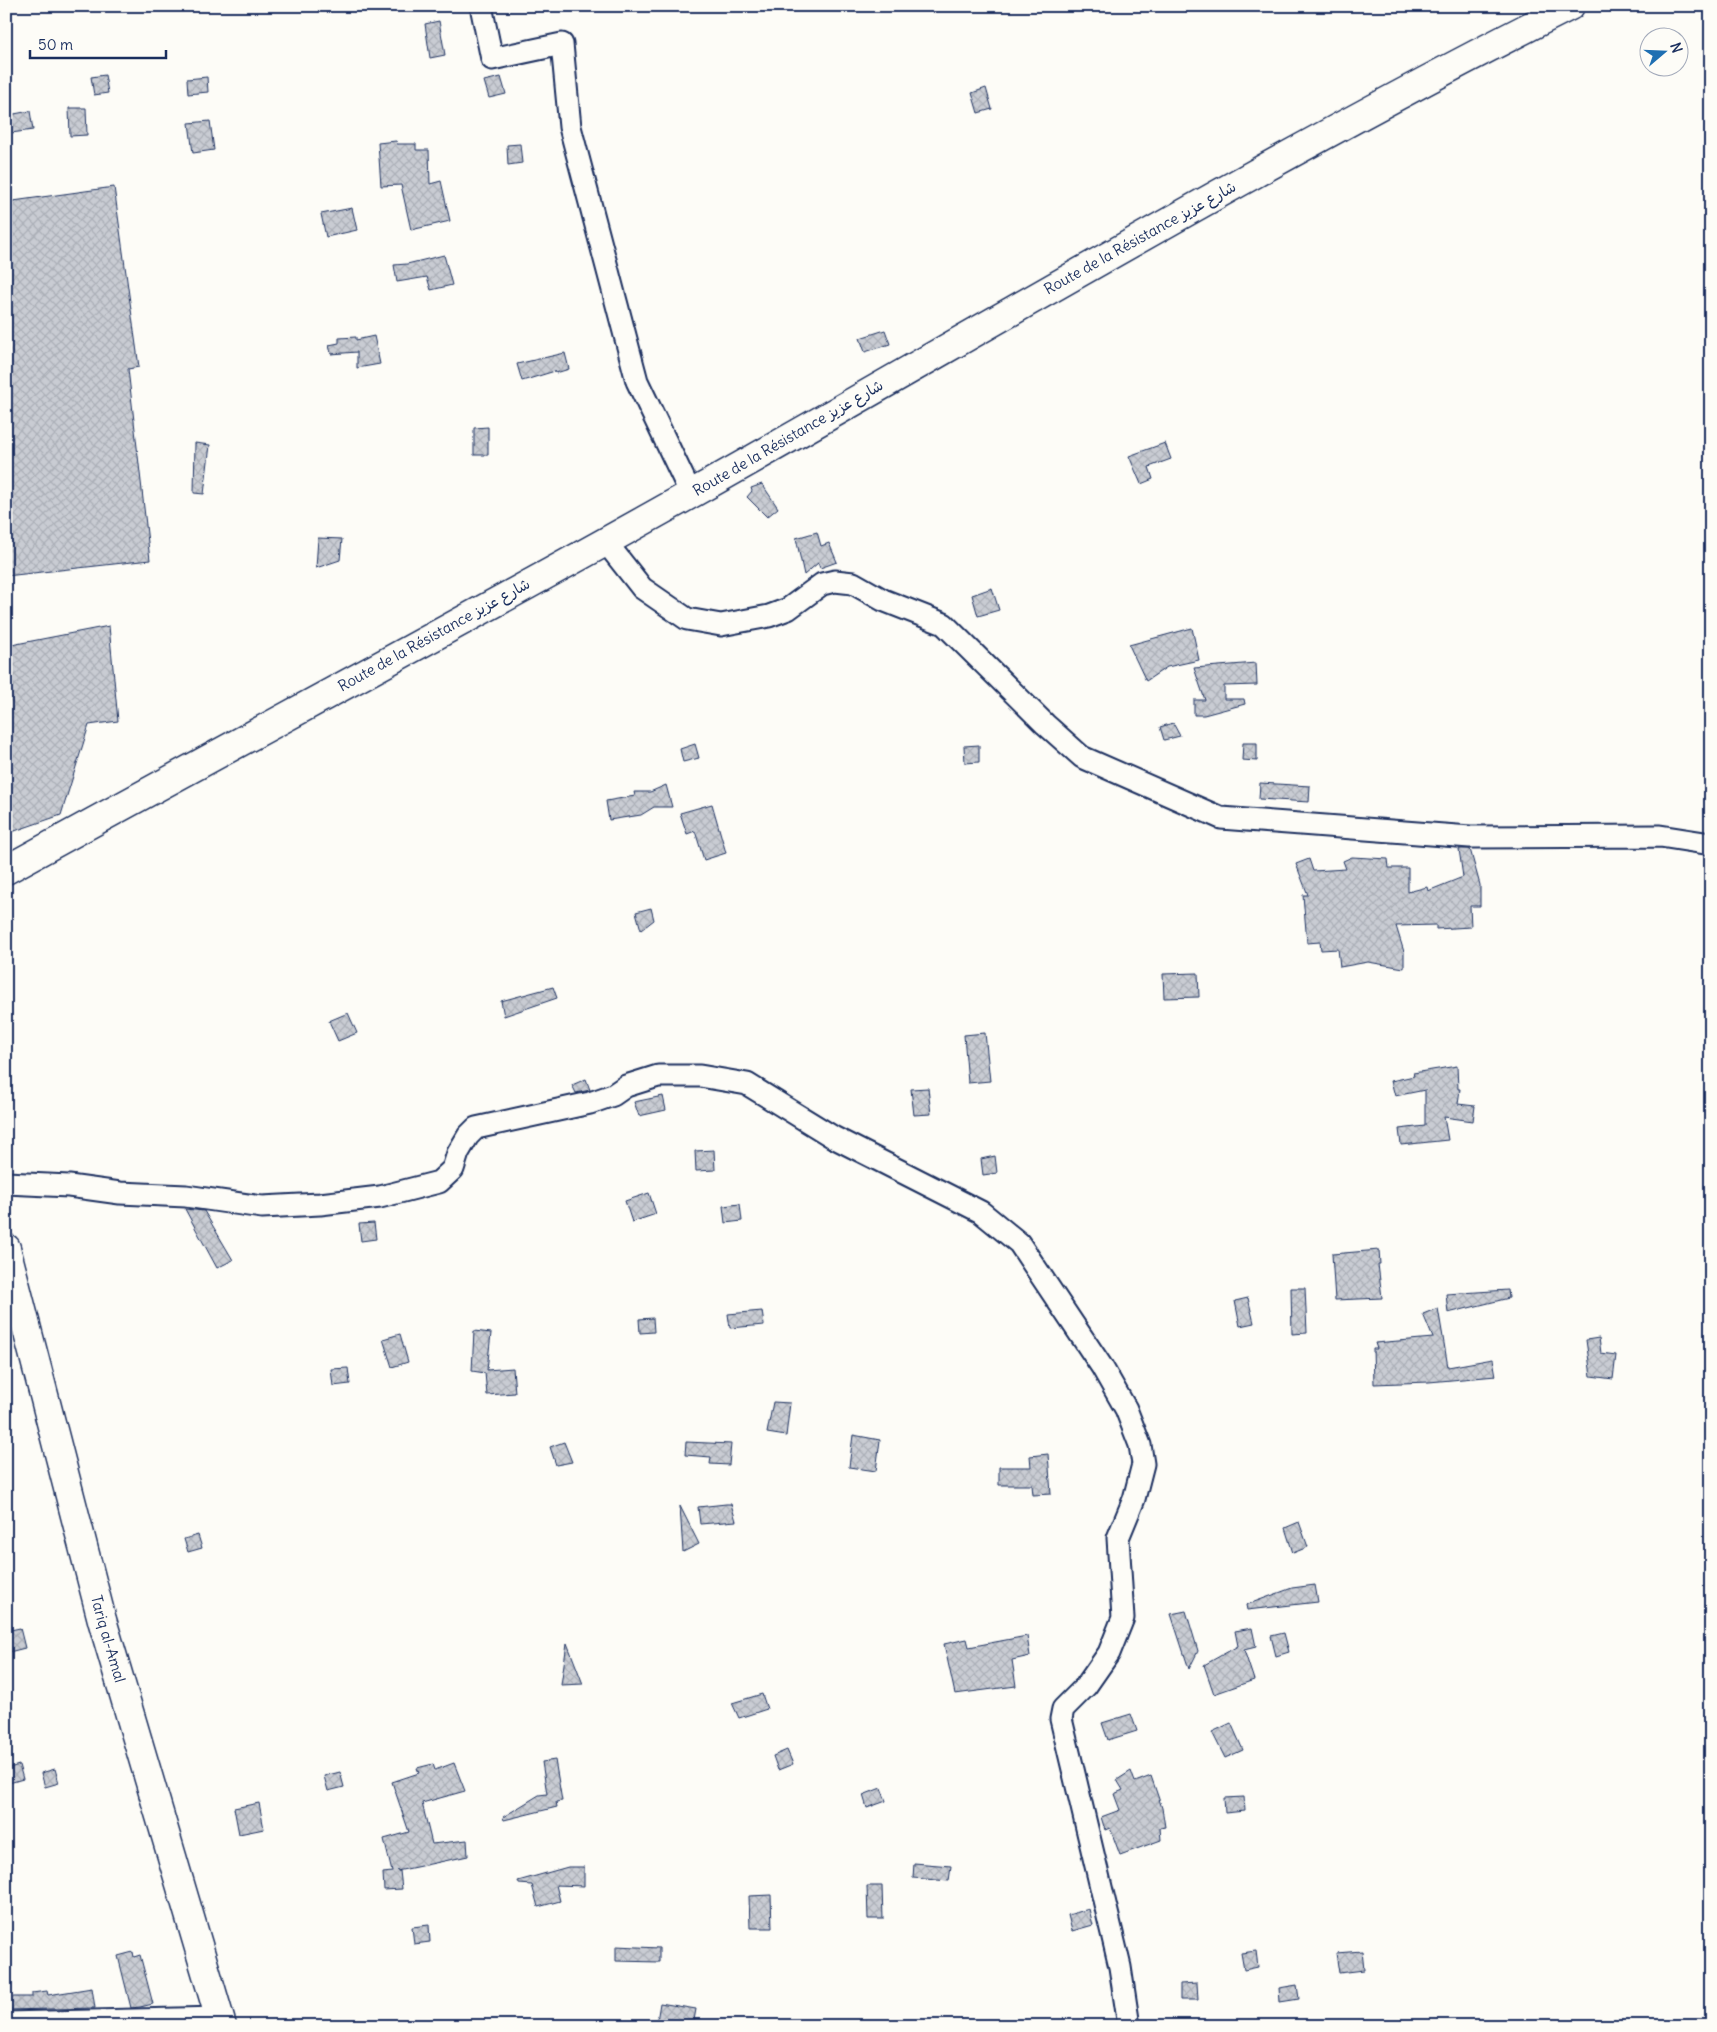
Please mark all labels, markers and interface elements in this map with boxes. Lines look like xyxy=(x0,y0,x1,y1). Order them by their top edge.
scale bar xyxy=(30,28,166,60)
north arrow xyxy=(1640,28,1690,78)
text: 50 m xyxy=(38,35,73,54)
text: N xyxy=(1666,40,1686,55)
street label: Route de la Résistance شارع عزيز xyxy=(1040,177,1240,299)
street label: Route de la Résistance شارع عزيز xyxy=(689,375,887,501)
street label: Route de la Résistance شارع عزيز xyxy=(334,574,534,696)
street label: Tariq al-Amal xyxy=(87,1593,130,1685)

